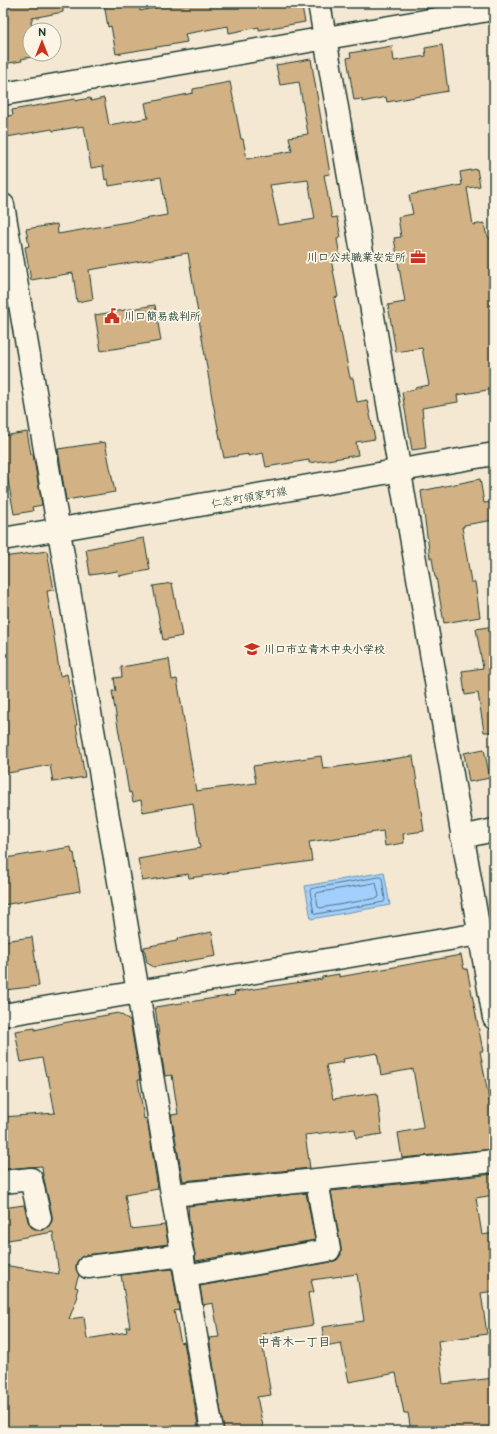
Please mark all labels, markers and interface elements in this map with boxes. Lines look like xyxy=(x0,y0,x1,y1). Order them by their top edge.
north arrow xyxy=(22,22,62,62)
text: N xyxy=(38,26,46,39)
office icon: 川口公共職業安定所 xyxy=(409,248,427,266)
place label: 川口公共職業安定所 xyxy=(307,251,406,264)
public building icon: 川口簡易裁判所 xyxy=(103,307,121,325)
place label: 川口簡易裁判所 xyxy=(124,310,201,323)
street label: 仁志町領家町線 xyxy=(210,484,288,511)
school or university icon: 川口市立青木中央小学校 xyxy=(243,640,261,658)
place label: 川口市立青木中央小学校 xyxy=(264,643,385,656)
district label: 中青木一丁目 xyxy=(258,1335,330,1350)

